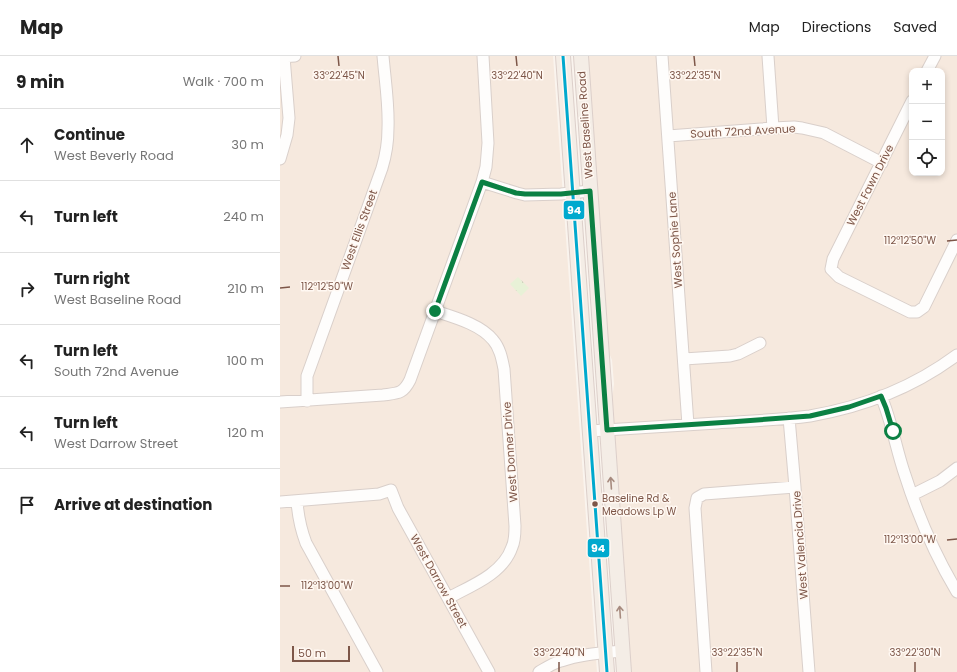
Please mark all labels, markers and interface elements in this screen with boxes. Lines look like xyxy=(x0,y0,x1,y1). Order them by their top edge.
text: Map xyxy=(20,14,63,41)
text: Map xyxy=(749,17,780,37)
text: Directions xyxy=(802,17,871,37)
text: Saved xyxy=(893,17,937,37)
text: 33°22'45"N xyxy=(313,68,365,83)
text: 33°22'40"N xyxy=(491,68,543,83)
text: 33°22'35"N xyxy=(669,68,721,83)
map controls xyxy=(909,68,945,176)
button: + xyxy=(909,68,945,104)
text: 9 min xyxy=(16,70,65,94)
street label: West Baseline Road xyxy=(573,71,597,179)
text: Walk · 700 m xyxy=(183,72,264,91)
button: − xyxy=(909,104,945,140)
street label: South 72nd Avenue xyxy=(690,120,796,142)
text: Continue xyxy=(54,124,125,145)
icon: ahead xyxy=(16,134,38,156)
text: 30 m xyxy=(231,135,264,154)
button: locate xyxy=(909,140,945,176)
street label: West Fawn Drive xyxy=(842,141,898,229)
text: West Beverly Road xyxy=(54,146,174,165)
street label: West Ellis Street xyxy=(337,187,381,273)
street label: West Sophie Lane xyxy=(664,191,686,289)
line badge: 94 xyxy=(563,200,585,220)
text: 94 xyxy=(567,202,582,218)
icon: left xyxy=(16,206,38,228)
text: Turn left xyxy=(54,206,118,227)
text: 240 m xyxy=(223,207,264,226)
text: 112°12'50"W xyxy=(884,233,936,248)
text: Turn right xyxy=(54,268,130,289)
icon: right xyxy=(16,278,38,300)
text: 210 m xyxy=(227,279,264,298)
text: 112°12'50"W xyxy=(301,279,353,294)
text: West Baseline Road xyxy=(54,290,181,309)
route end xyxy=(426,302,444,320)
text: Turn left xyxy=(54,340,118,361)
icon: left xyxy=(16,350,38,372)
text: 100 m xyxy=(227,351,264,370)
text: South 72nd Avenue xyxy=(54,362,179,381)
street label: West Donner Drive xyxy=(498,401,521,503)
text: Turn left xyxy=(54,412,118,433)
icon: left xyxy=(16,422,38,444)
route start xyxy=(884,422,902,440)
text: 120 m xyxy=(227,423,264,442)
text: West Darrow Street xyxy=(54,434,178,453)
one-way arrow xyxy=(607,477,614,490)
street label: West Valencia Drive xyxy=(788,490,812,600)
place label: Baseline Rd & Meadows Lp W xyxy=(602,491,677,519)
icon: arrive xyxy=(16,494,38,516)
text: Arrive at destination xyxy=(54,494,212,515)
marker: Baseline Rd & Meadows Lp W xyxy=(590,499,600,509)
street label: West Darrow Street xyxy=(407,531,471,631)
text: 112°13'00"W xyxy=(884,532,936,547)
line badge: 94 xyxy=(587,538,610,558)
text: 94 xyxy=(591,540,606,556)
text: 112°13'00"W xyxy=(301,578,353,593)
one-way arrow xyxy=(617,606,624,619)
scale bar xyxy=(292,644,350,663)
text: 50 m xyxy=(298,645,326,661)
text: 33°22'40"N xyxy=(533,645,585,660)
text: 33°22'35"N xyxy=(711,645,763,660)
text: 33°22'30"N xyxy=(889,645,941,660)

